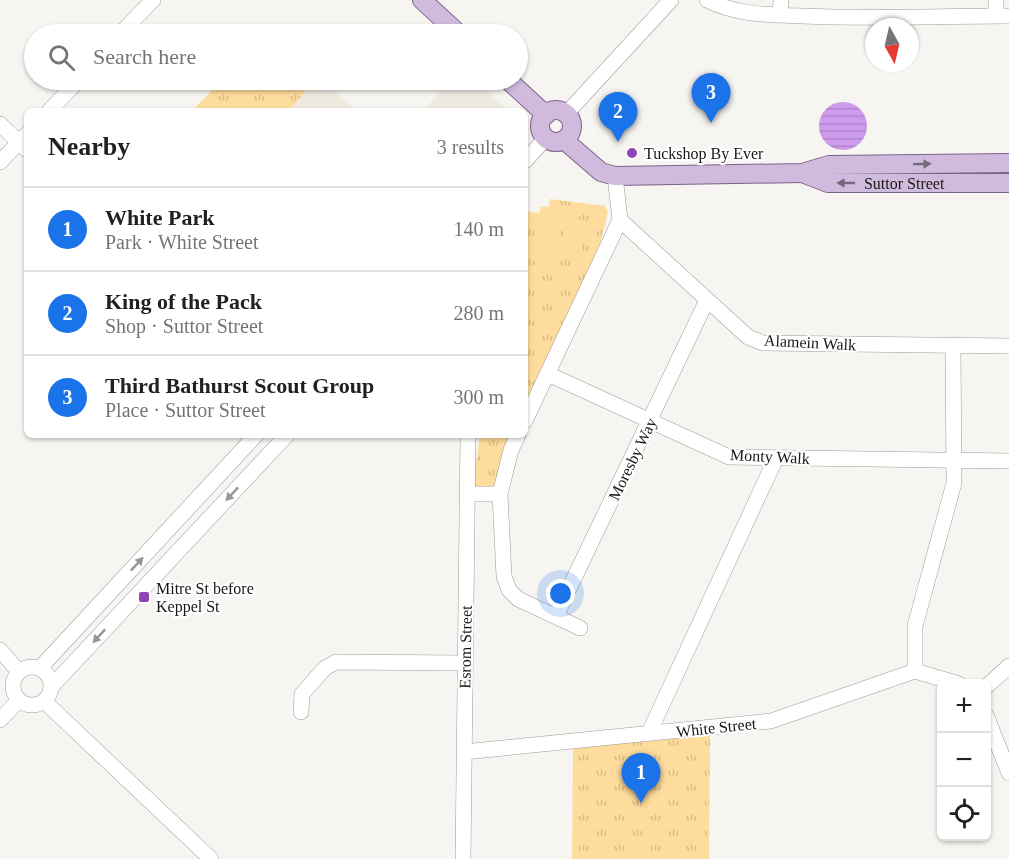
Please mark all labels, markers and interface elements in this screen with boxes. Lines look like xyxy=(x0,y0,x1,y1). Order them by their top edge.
north arrow xyxy=(865,18,919,72)
search box xyxy=(24,24,528,90)
icon: search xyxy=(45,41,78,74)
text: Search here xyxy=(93,44,196,69)
pin: 3 xyxy=(692,74,730,123)
pin: 2 xyxy=(598,92,638,142)
text: Nearby xyxy=(48,132,130,161)
text: 3 results xyxy=(437,136,504,158)
place label: Tuckshop By Ever xyxy=(644,145,764,163)
marker: Tuckshop By Ever xyxy=(625,146,639,160)
one-way arrow xyxy=(913,160,932,169)
street label: Suttor Street xyxy=(864,175,945,192)
one-way arrow xyxy=(836,178,855,188)
text: White Park xyxy=(105,205,214,230)
text: 1 xyxy=(63,218,73,240)
text: 140 m xyxy=(453,218,504,240)
text: Park · White Street xyxy=(105,231,258,253)
text: King of the Pack xyxy=(105,289,262,314)
text: 2 xyxy=(63,302,73,324)
text: 280 m xyxy=(453,302,504,324)
text: Shop · Suttor Street xyxy=(105,315,263,337)
street label: Alamein Walk xyxy=(764,332,856,353)
text: Third Bathurst Scout Group xyxy=(105,373,374,398)
text: 3 xyxy=(63,386,73,408)
text: 300 m xyxy=(453,386,504,408)
text: Place · Suttor Street xyxy=(105,399,266,421)
street label: Moresby Way xyxy=(605,415,661,504)
street label: Monty Walk xyxy=(730,446,810,468)
one-way arrow xyxy=(225,486,239,501)
one-way arrow xyxy=(130,556,144,571)
your location xyxy=(546,579,575,608)
place label: Mitre St before Keppel St xyxy=(156,580,254,616)
marker: Mitre St before Keppel St xyxy=(137,590,151,604)
street label: Esrom Street xyxy=(456,605,475,689)
one-way arrow xyxy=(93,628,106,643)
map controls xyxy=(937,679,991,841)
button: + xyxy=(937,679,991,733)
street label: White Street xyxy=(675,715,757,740)
button: − xyxy=(937,733,991,787)
pin: 1 xyxy=(622,754,660,803)
button: locate xyxy=(937,787,991,841)

